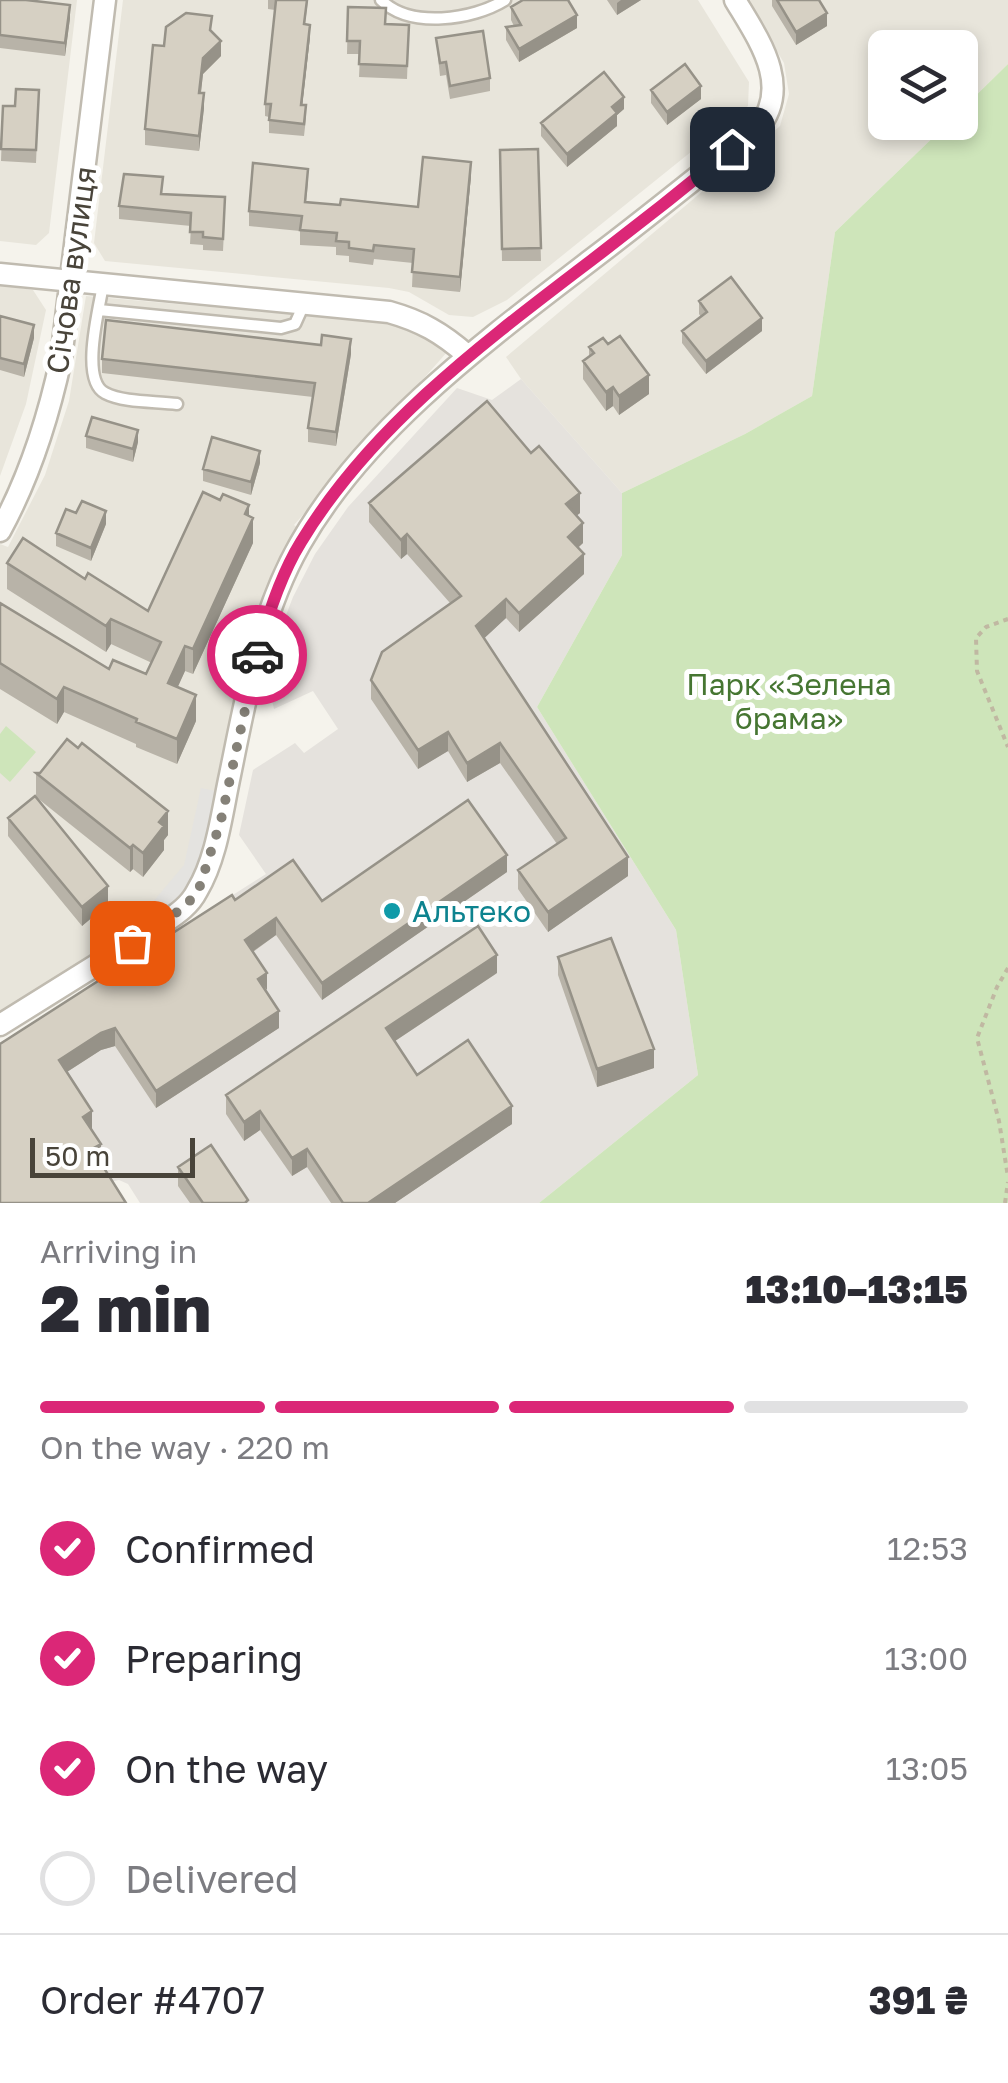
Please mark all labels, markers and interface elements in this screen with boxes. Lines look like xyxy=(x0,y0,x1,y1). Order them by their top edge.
map controls xyxy=(868,30,978,140)
button: layers xyxy=(868,30,978,140)
pin xyxy=(690,107,775,192)
icon: home xyxy=(705,122,760,177)
street label: Січова вулиця xyxy=(39,164,103,376)
courier xyxy=(207,605,307,705)
icon: car xyxy=(230,628,285,683)
park label: Парк «Зелена брама» xyxy=(686,666,892,736)
place label: Альтеко xyxy=(412,893,531,929)
marker: Альтеко xyxy=(381,900,403,922)
pin xyxy=(90,901,175,986)
icon: bag xyxy=(105,916,160,971)
scale bar xyxy=(30,1133,195,1178)
text: 50 m xyxy=(45,1139,110,1172)
text: Arriving in xyxy=(40,1232,197,1270)
text: 13:10–13:15 xyxy=(745,1266,968,1311)
text: 2 min xyxy=(40,1268,211,1346)
text: On the way · 220 m xyxy=(40,1428,330,1466)
icon: check xyxy=(40,1521,95,1576)
text: Confirmed xyxy=(125,1526,315,1571)
text: 12:53 xyxy=(887,1529,968,1567)
icon: check xyxy=(40,1631,95,1686)
text: Preparing xyxy=(125,1636,303,1681)
text: 13:00 xyxy=(884,1639,968,1677)
icon: check xyxy=(40,1741,95,1796)
text: On the way xyxy=(125,1746,328,1791)
text: 13:05 xyxy=(886,1749,968,1787)
text: Delivered xyxy=(125,1856,298,1901)
text: Order #4707 xyxy=(40,1977,265,2022)
text: 391 ₴ xyxy=(868,1977,968,2022)

